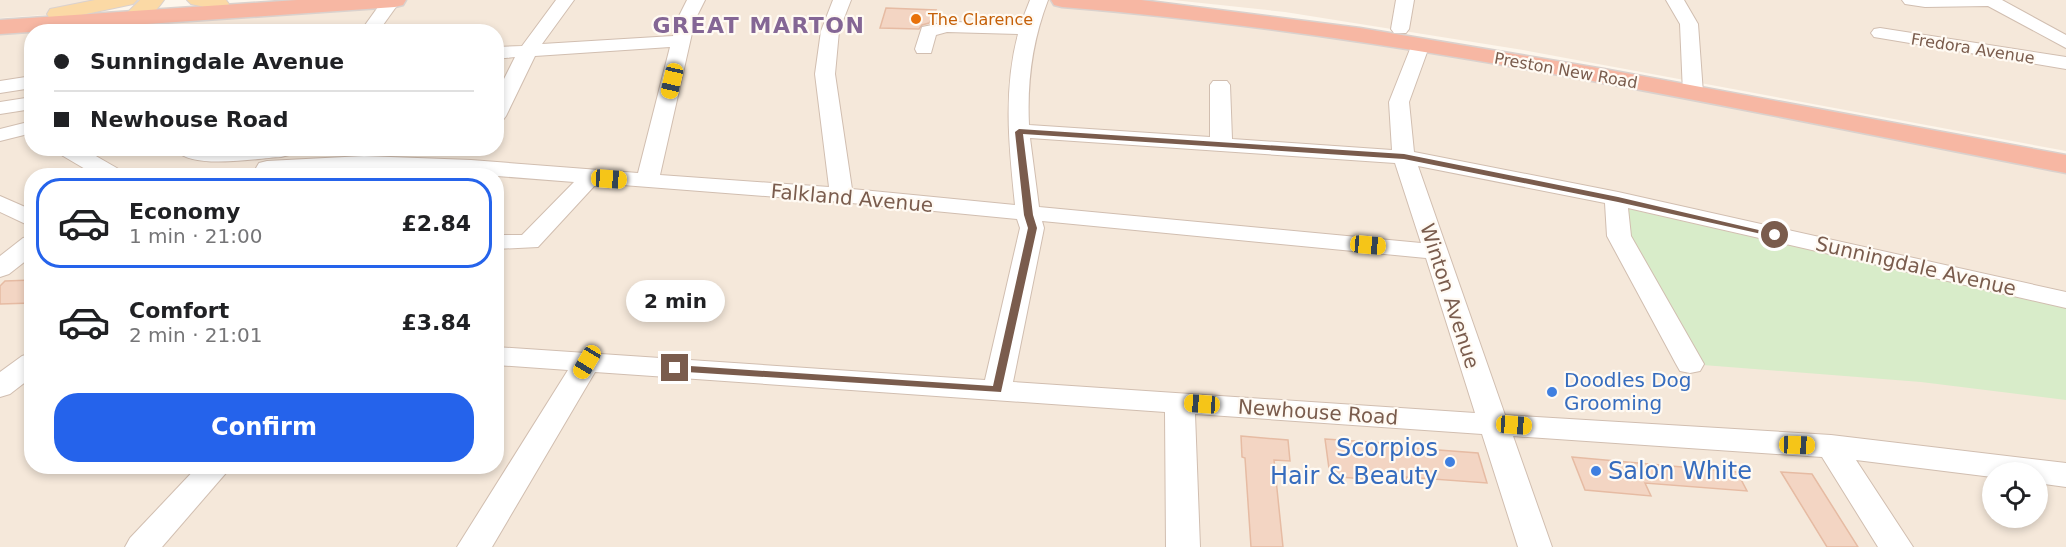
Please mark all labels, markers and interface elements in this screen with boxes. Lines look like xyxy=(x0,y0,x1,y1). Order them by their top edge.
place label: The Clarence xyxy=(927,10,1033,29)
marker: The Clarence xyxy=(909,12,923,26)
district label: GREAT MARTON xyxy=(652,13,866,38)
street label: Fredora Avenue xyxy=(1910,29,2036,68)
text: Sunningdale Avenue xyxy=(90,49,344,74)
street label: Preston New Road xyxy=(1493,49,1639,92)
car xyxy=(659,61,685,101)
text: Newhouse Road xyxy=(90,107,288,132)
car xyxy=(590,169,628,189)
street label: Falkland Avenue xyxy=(770,179,934,217)
icon: car xyxy=(57,196,111,250)
text: Economy xyxy=(129,199,240,224)
text: £2.84 xyxy=(401,211,471,236)
street label: Winton Avenue xyxy=(1415,220,1485,372)
route start xyxy=(1761,221,1788,248)
text: 1 min · 21:00 xyxy=(129,224,263,248)
street label: Sunningdale Avenue xyxy=(1813,231,2019,301)
car xyxy=(1349,234,1387,256)
callout: 2 min xyxy=(626,281,724,323)
text: 2 min xyxy=(644,289,707,313)
icon: car xyxy=(57,295,111,349)
text: Comfort xyxy=(129,298,229,323)
text: £3.84 xyxy=(401,310,471,335)
text: 2 min · 21:01 xyxy=(129,323,263,347)
car xyxy=(570,342,604,382)
route end xyxy=(661,354,688,381)
place label: Doodles Dog Grooming xyxy=(1564,368,1692,415)
marker: Doodles Dog Grooming xyxy=(1545,385,1559,399)
button: Confirm xyxy=(54,393,474,462)
car xyxy=(1183,394,1221,414)
street label: Newhouse Road xyxy=(1237,394,1399,430)
car xyxy=(1495,415,1533,435)
place label: Scorpios Hair & Beauty xyxy=(1270,434,1438,490)
car xyxy=(1779,435,1815,455)
marker: Scorpios Hair & Beauty xyxy=(1443,455,1457,469)
place label: Salon White xyxy=(1608,457,1752,485)
map controls xyxy=(1982,462,2048,528)
button: locate xyxy=(1982,462,2048,528)
marker: Salon White xyxy=(1589,464,1603,478)

